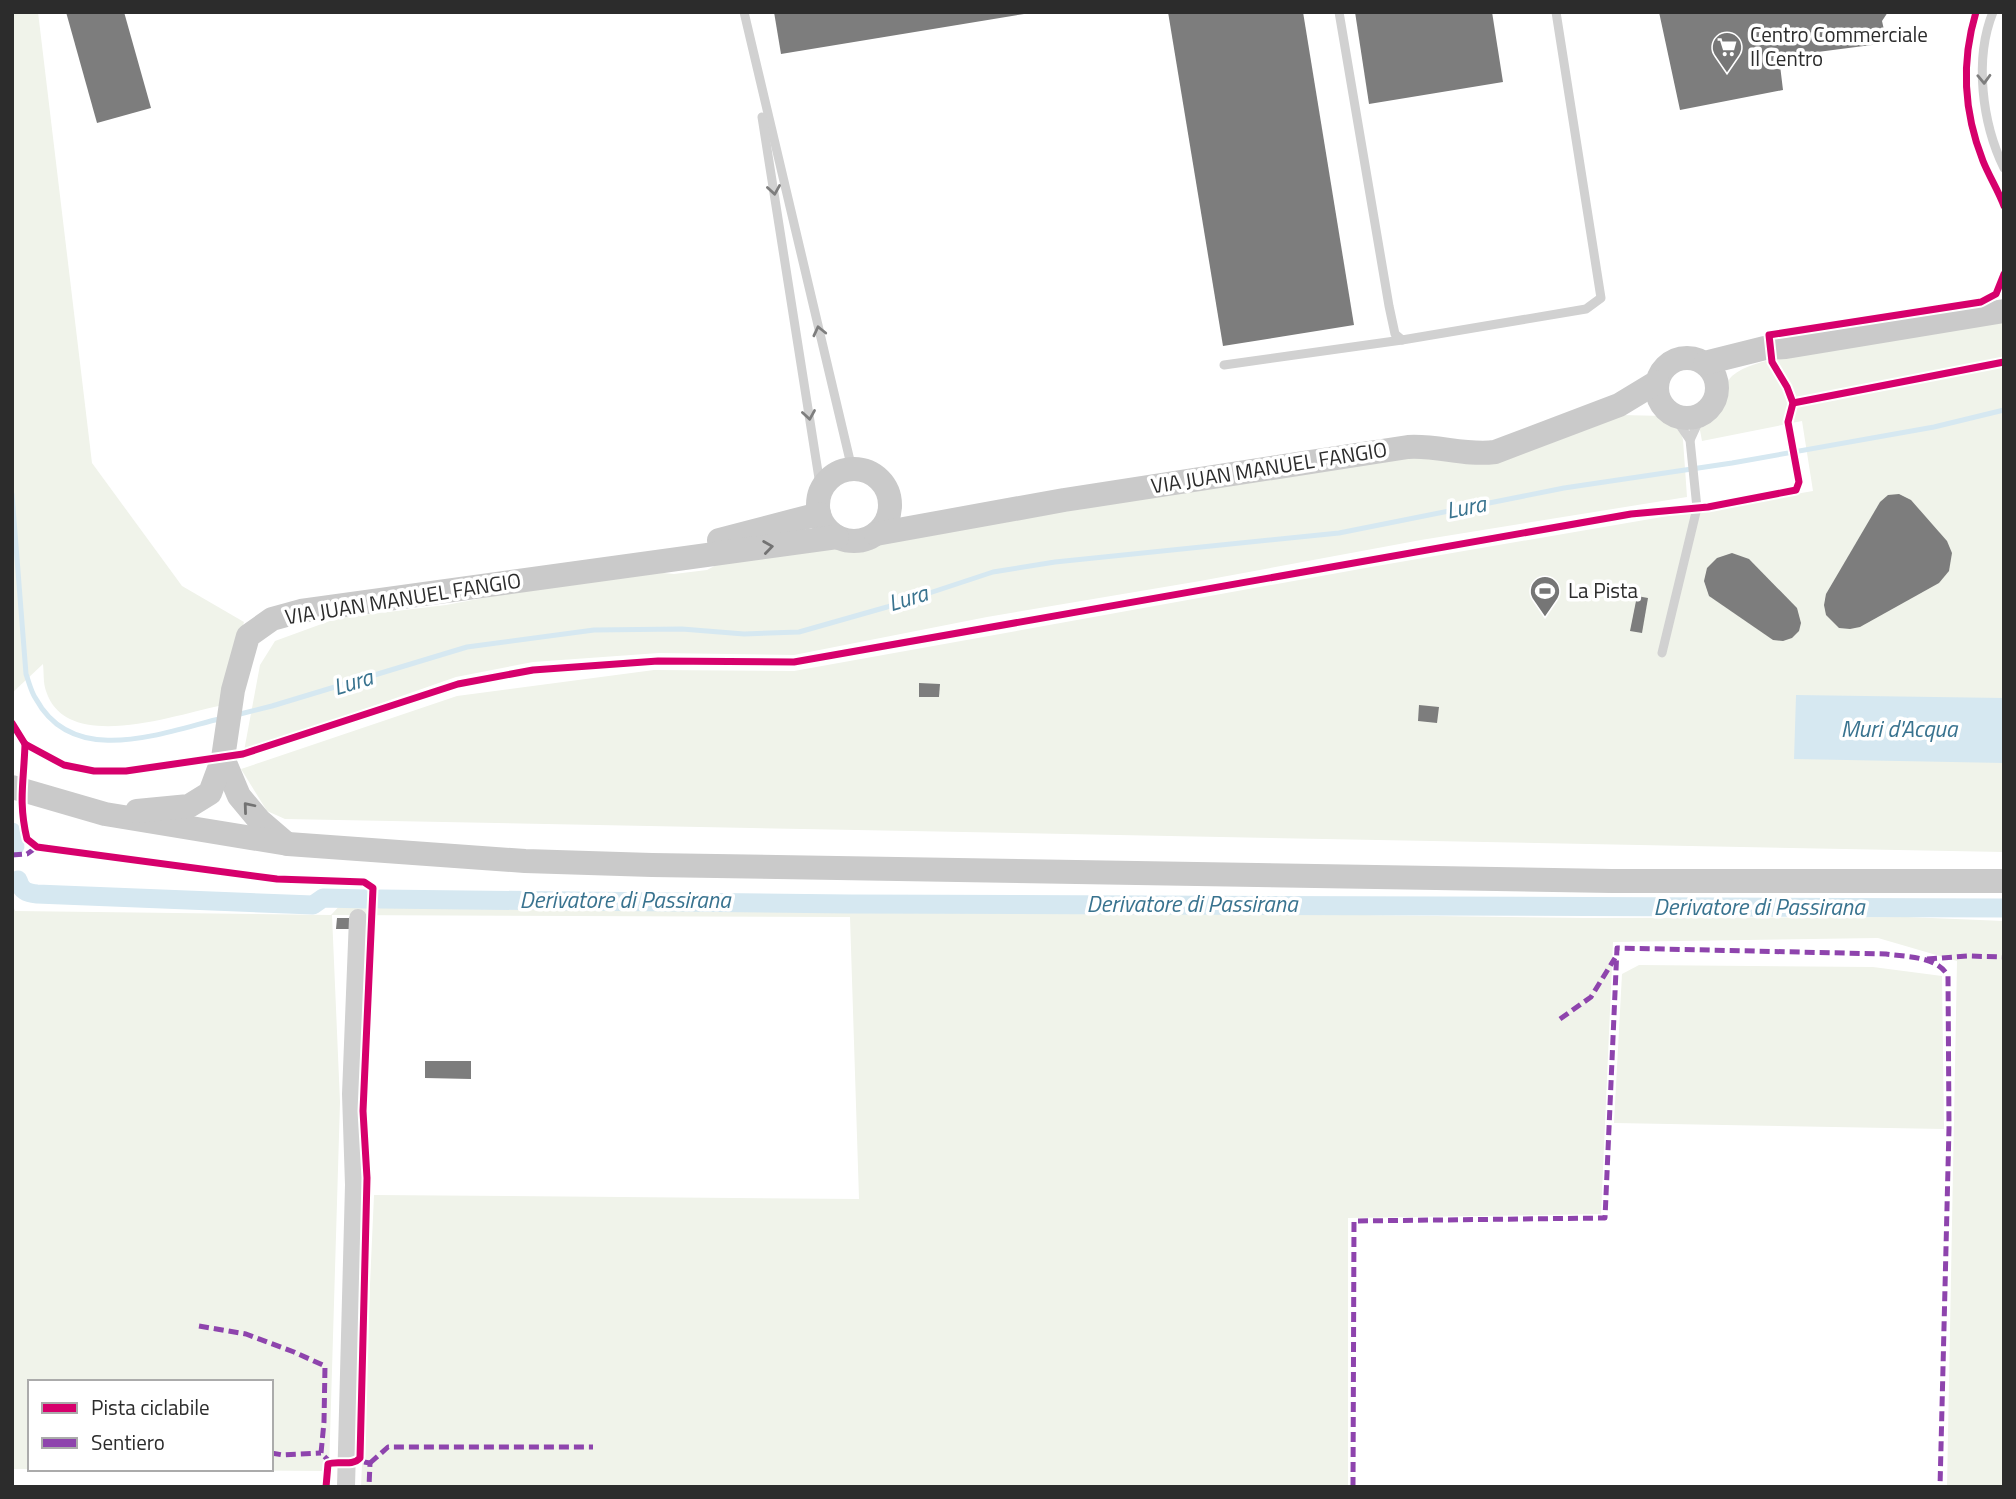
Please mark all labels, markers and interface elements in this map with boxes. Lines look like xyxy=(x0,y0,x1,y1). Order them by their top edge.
place label: Centro Commerciale Il Centro xyxy=(1750,18,1928,74)
supermarket icon: Centro Commerciale Il Centro xyxy=(1710,30,1744,74)
one-way arrow xyxy=(1976,74,1992,85)
one-way arrow xyxy=(766,184,781,196)
one-way arrow xyxy=(813,325,827,337)
one-way arrow xyxy=(801,409,816,421)
street label: VIA JUAN MANUEL FANGIO xyxy=(1149,433,1389,501)
water label: Lura xyxy=(1443,485,1490,527)
one-way arrow xyxy=(762,539,774,554)
street label: VIA JUAN MANUEL FANGIO xyxy=(283,564,523,632)
sports icon: La Pista xyxy=(1528,574,1562,618)
place label: La Pista xyxy=(1568,574,1638,606)
water label: Lura xyxy=(884,575,933,620)
water label: Lura xyxy=(329,659,378,704)
water label: Muri d'Acqua xyxy=(1841,711,1959,746)
one-way arrow xyxy=(244,802,256,815)
water label: Derivatore di Passirana xyxy=(520,882,732,917)
water label: Derivatore di Passirana xyxy=(1087,886,1299,921)
water label: Derivatore di Passirana xyxy=(1654,889,1866,924)
legend xyxy=(28,1380,273,1471)
text: Pista ciclabile xyxy=(91,1391,210,1423)
text: Sentiero xyxy=(91,1426,165,1458)

